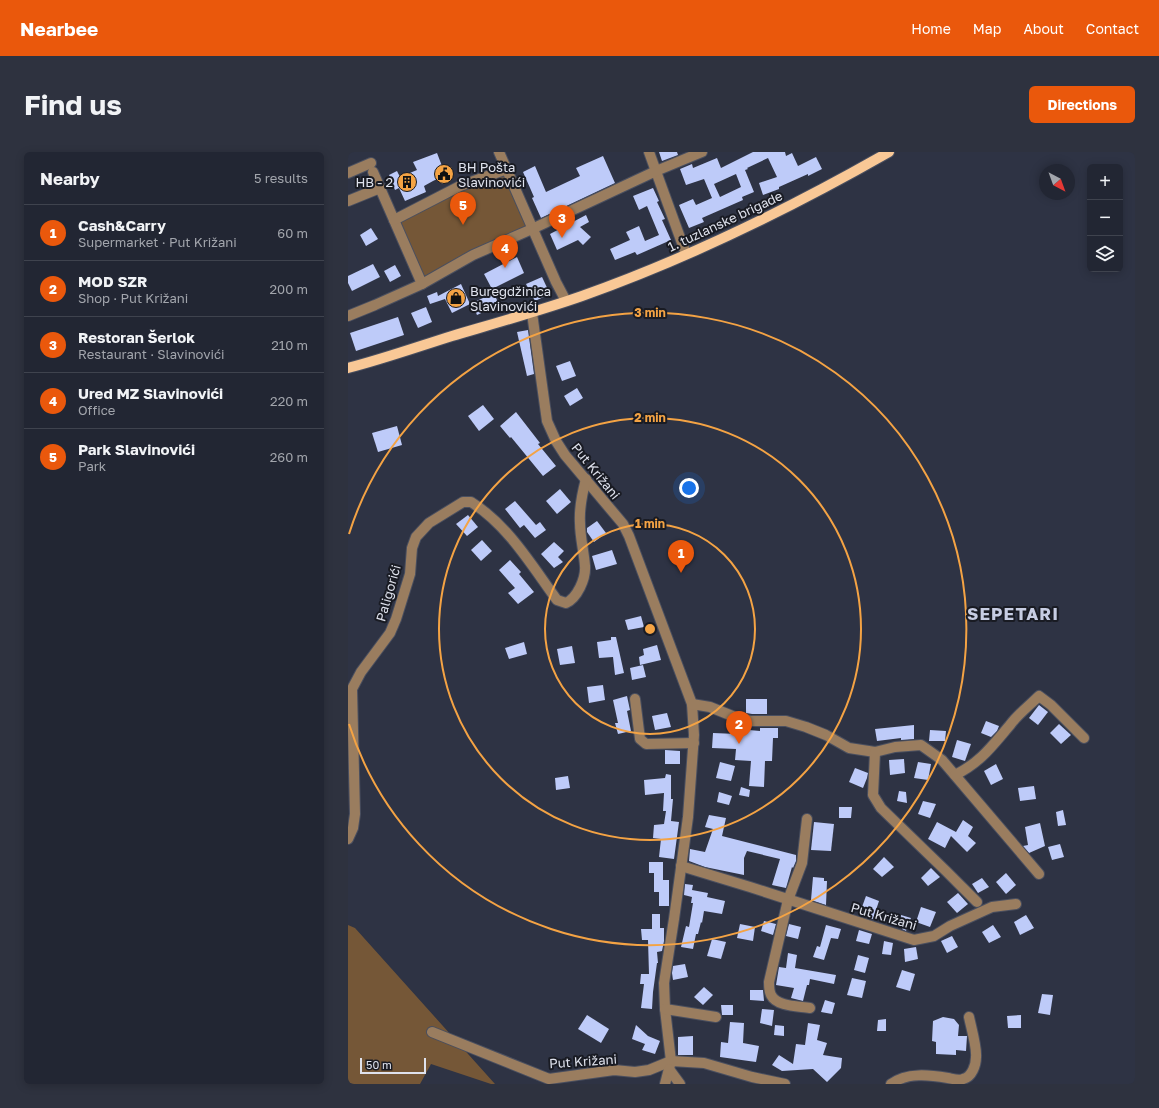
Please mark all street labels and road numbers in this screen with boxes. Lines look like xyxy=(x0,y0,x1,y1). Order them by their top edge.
street label: 1. tuzlanske brigade xyxy=(665,187,785,255)
street label: Put Križani xyxy=(568,440,624,502)
street label: Paligorići xyxy=(372,563,404,623)
street label: Put Križani xyxy=(849,899,919,933)
street label: Put Križani xyxy=(549,1051,617,1071)

